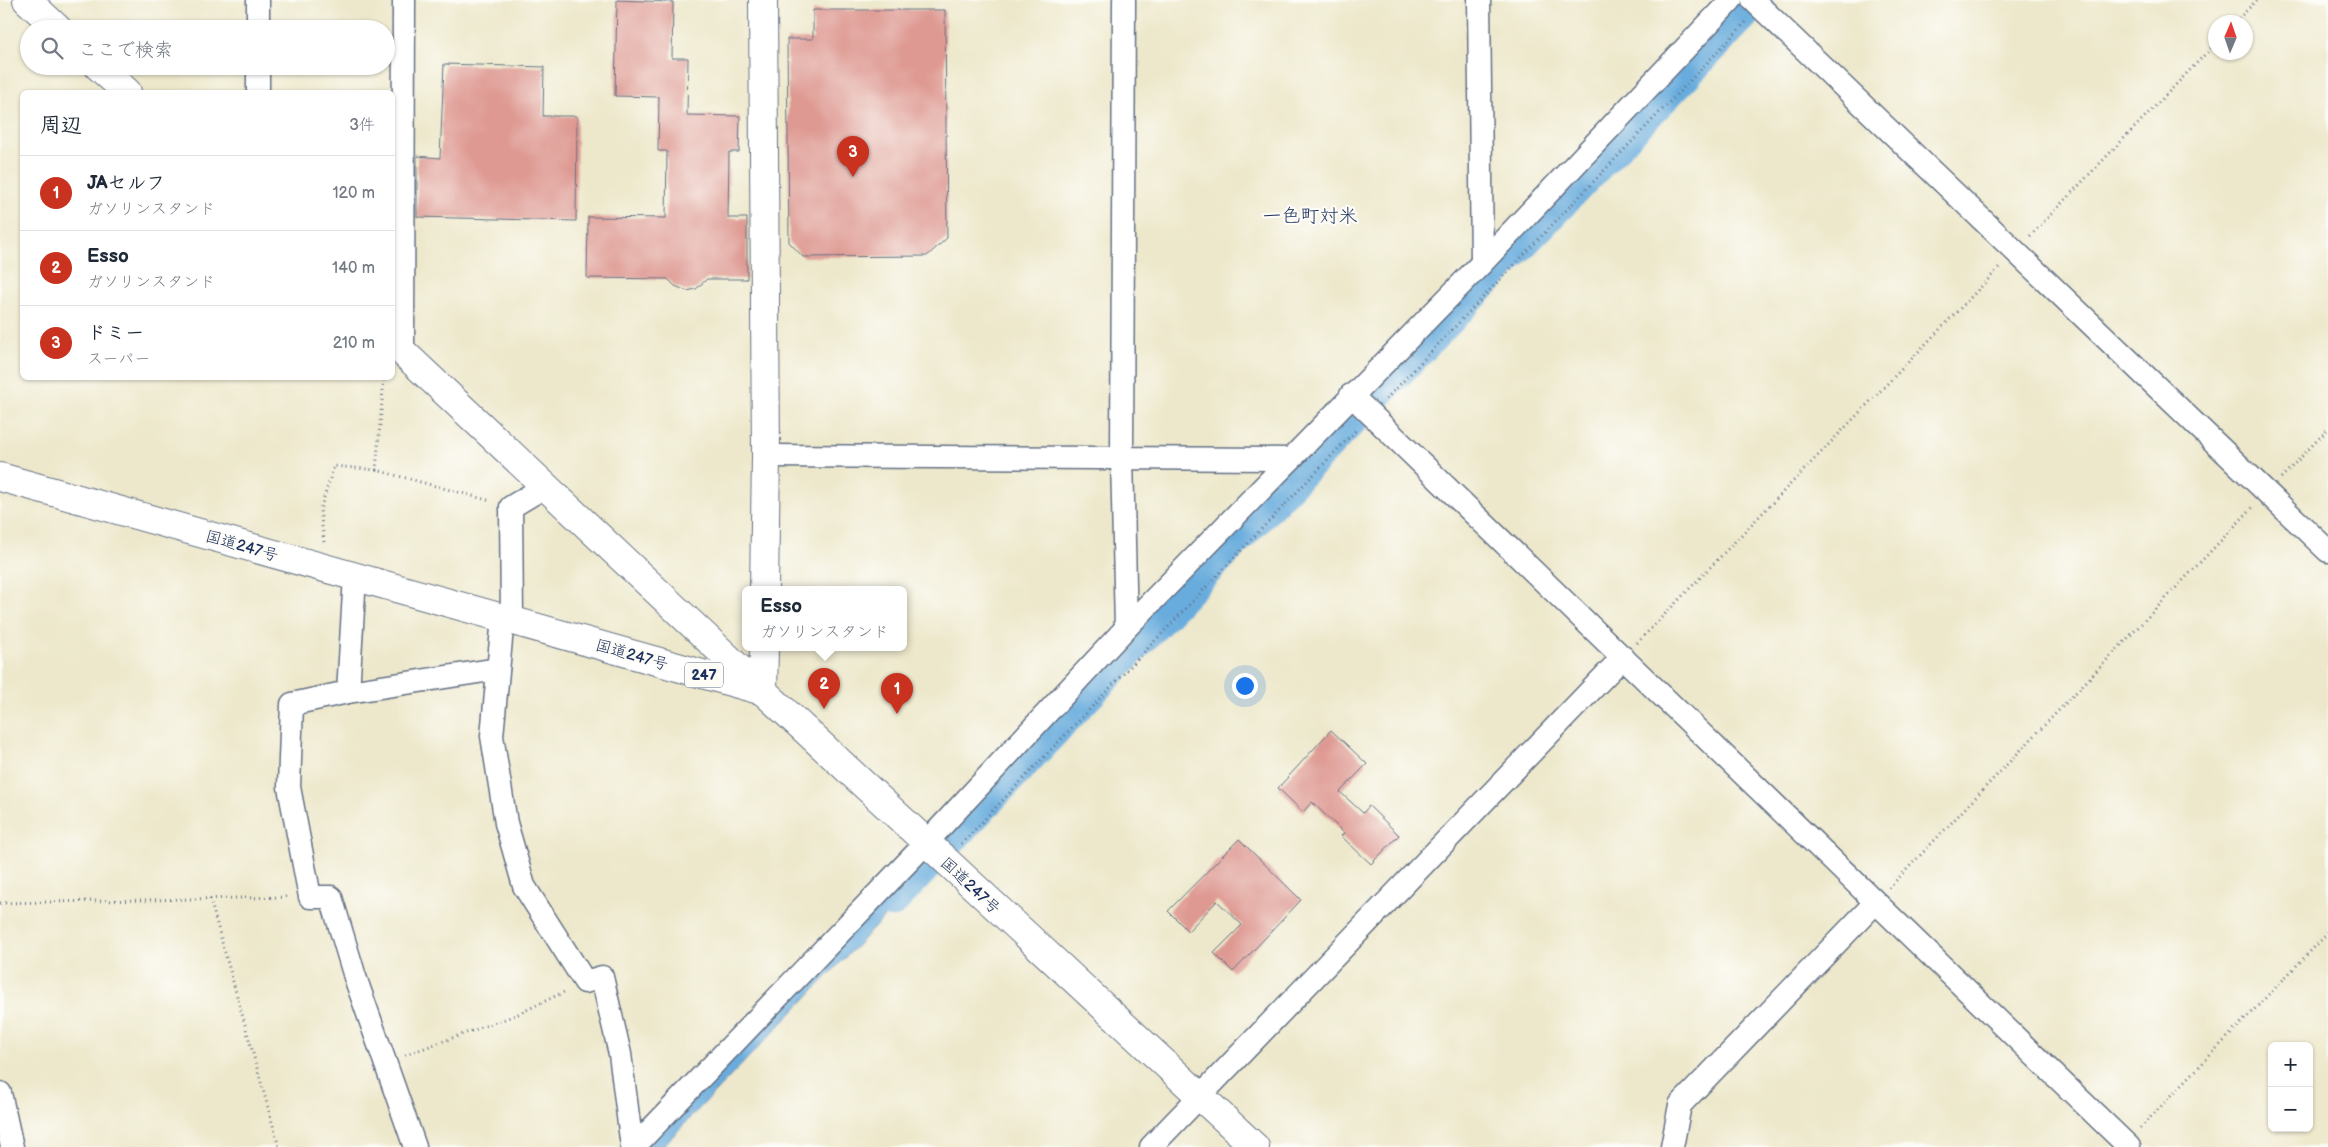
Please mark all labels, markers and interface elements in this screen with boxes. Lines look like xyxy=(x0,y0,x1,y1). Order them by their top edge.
north arrow xyxy=(2208,15,2253,60)
search box xyxy=(20,20,395,75)
icon: search xyxy=(38,34,66,62)
text: ここで検索 xyxy=(78,39,173,62)
text: 周辺 xyxy=(40,113,82,138)
text: 3件 xyxy=(349,116,375,135)
pin: 3 xyxy=(837,136,869,177)
text: JAセルフ xyxy=(87,172,165,195)
text: 1 xyxy=(53,184,59,203)
text: 120 m xyxy=(332,184,375,203)
text: ガソリンスタンド xyxy=(87,200,215,219)
district label: 一色町対米 xyxy=(1262,205,1358,228)
text: Esso xyxy=(87,245,129,268)
text: 2 xyxy=(51,259,61,278)
text: 140 m xyxy=(332,259,375,278)
text: ガソリンスタンド xyxy=(87,273,215,292)
text: ドミー xyxy=(87,322,144,345)
text: 3 xyxy=(51,334,61,353)
text: 210 m xyxy=(333,334,375,353)
text: スーパー xyxy=(87,350,150,369)
street label: 国道247号 xyxy=(203,527,280,566)
popup xyxy=(742,586,907,651)
text: Esso xyxy=(760,595,802,618)
text: ガソリンスタンド xyxy=(760,623,889,642)
street label: 国道247号 xyxy=(593,636,670,675)
road number: 247 xyxy=(685,662,723,688)
pin: 2 xyxy=(808,668,840,709)
pin: 1 xyxy=(881,673,913,714)
your location xyxy=(1232,673,1258,699)
street label: 国道247号 xyxy=(936,854,1004,919)
map controls xyxy=(2268,1042,2313,1132)
button: + xyxy=(2268,1042,2313,1087)
button: − xyxy=(2268,1087,2313,1132)

